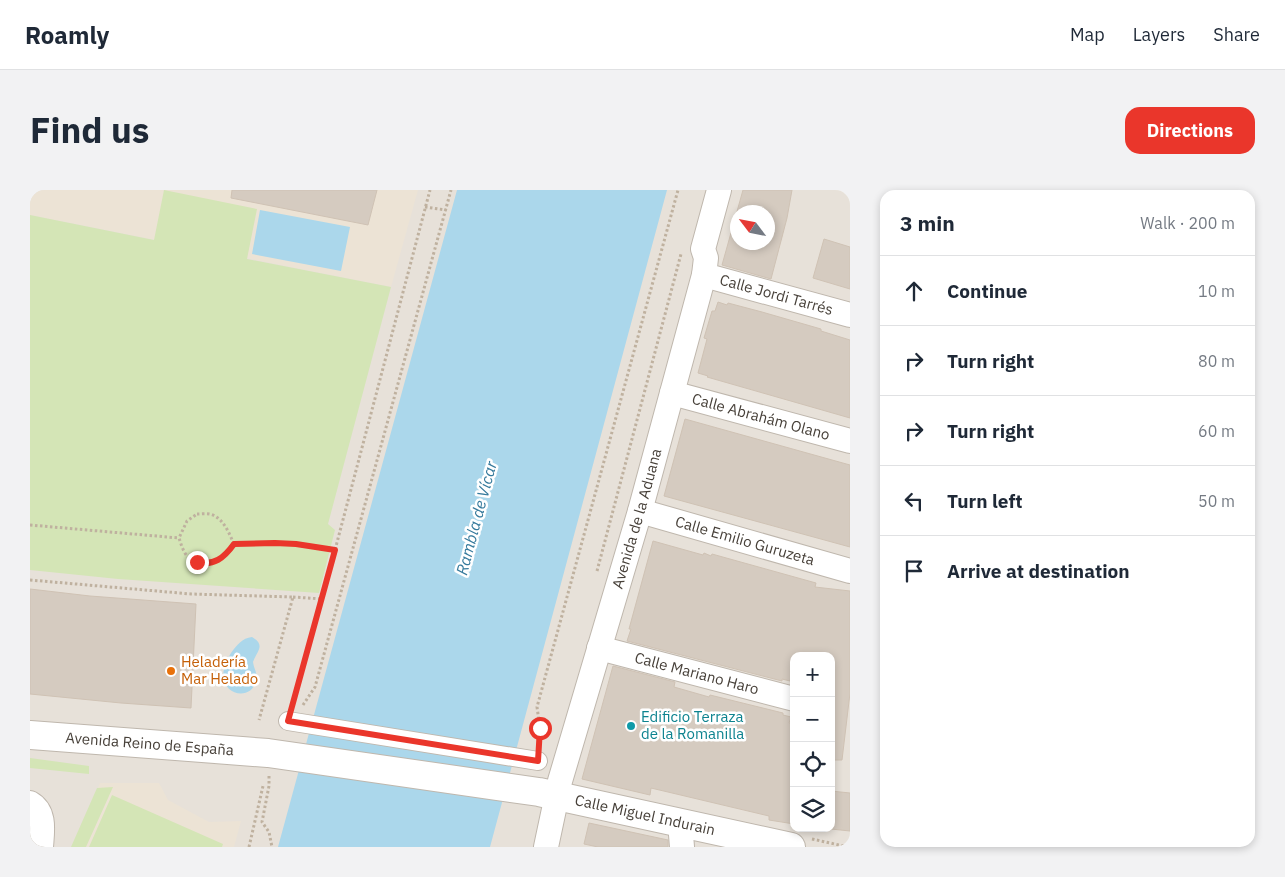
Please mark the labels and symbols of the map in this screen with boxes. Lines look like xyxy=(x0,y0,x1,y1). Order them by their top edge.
north arrow xyxy=(730,205,775,250)
street label: Calle Jordi Tarrés xyxy=(718,270,835,319)
street label: Calle Abrahám Olano xyxy=(690,389,832,444)
street label: Avenida de la Aduana xyxy=(608,446,666,591)
water label: Rambla de Vícar xyxy=(451,458,501,577)
street label: Calle Emilio Guruzeta xyxy=(673,512,817,569)
route end xyxy=(186,551,209,574)
street label: Calle Mariano Haro xyxy=(633,648,761,698)
place label: Heladería Mar Helado xyxy=(181,652,258,688)
marker: Heladería Mar Helado xyxy=(165,665,177,677)
place label: Edificio Terraza de la Romanilla xyxy=(641,707,744,743)
route start xyxy=(529,717,552,740)
marker: Edificio Terraza de la Romanilla xyxy=(625,720,637,732)
street label: Avenida Reino de España xyxy=(65,728,235,759)
street label: Calle Miguel Indurain xyxy=(573,790,717,839)

